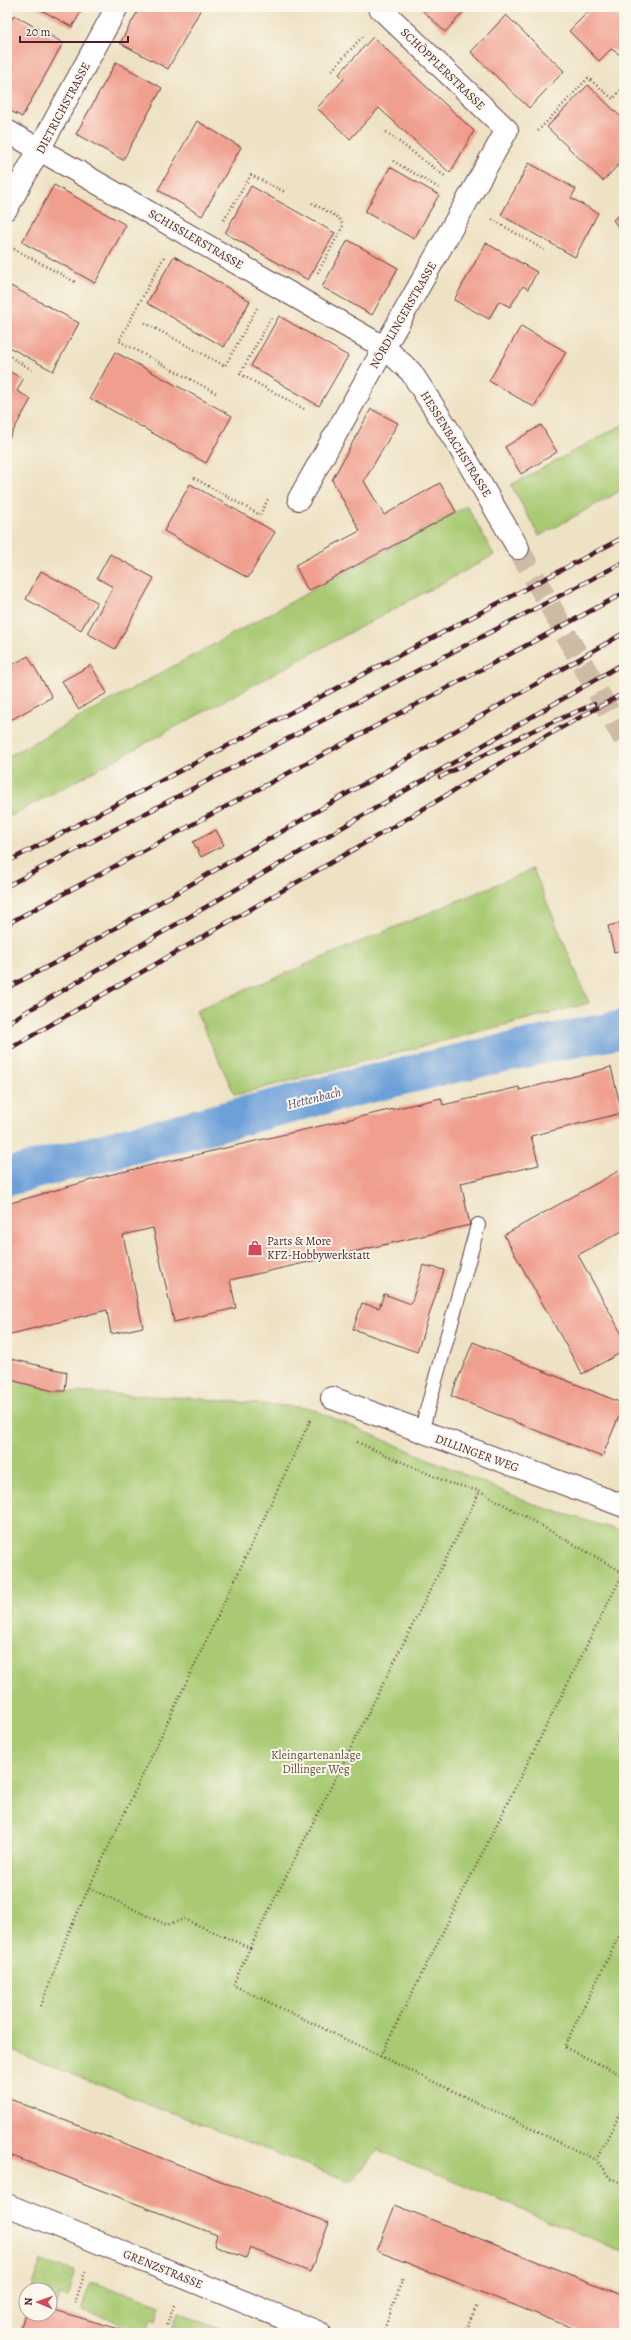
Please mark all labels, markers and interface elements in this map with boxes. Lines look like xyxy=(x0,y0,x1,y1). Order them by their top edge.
scale bar xyxy=(20,18,128,44)
text: 20 m xyxy=(26,24,50,40)
street label: SCHÖPPLERSTRASSE xyxy=(397,24,489,114)
street label: DIETRICHSTRASSE xyxy=(32,59,94,157)
street label: SCHISSLERSTRASSE xyxy=(146,205,246,273)
street label: NÖRDLINGERSTRASSE xyxy=(366,259,440,371)
street label: HESSENBACHSTRASSE xyxy=(417,388,495,500)
water label: Hettenbach xyxy=(285,1083,343,1113)
place label: Parts & More KFZ-Hobbywerkstatt xyxy=(267,1233,370,1263)
shop icon: Parts & More KFZ-Hobbywerkstatt xyxy=(246,1239,264,1257)
street label: DILLINGER WEG xyxy=(433,1430,521,1476)
park label: Kleingartenanlage Dillinger Weg xyxy=(271,1747,361,1777)
street label: GRENZSTRASSE xyxy=(121,2246,205,2292)
north arrow xyxy=(18,2282,58,2322)
text: N xyxy=(21,2297,36,2306)

